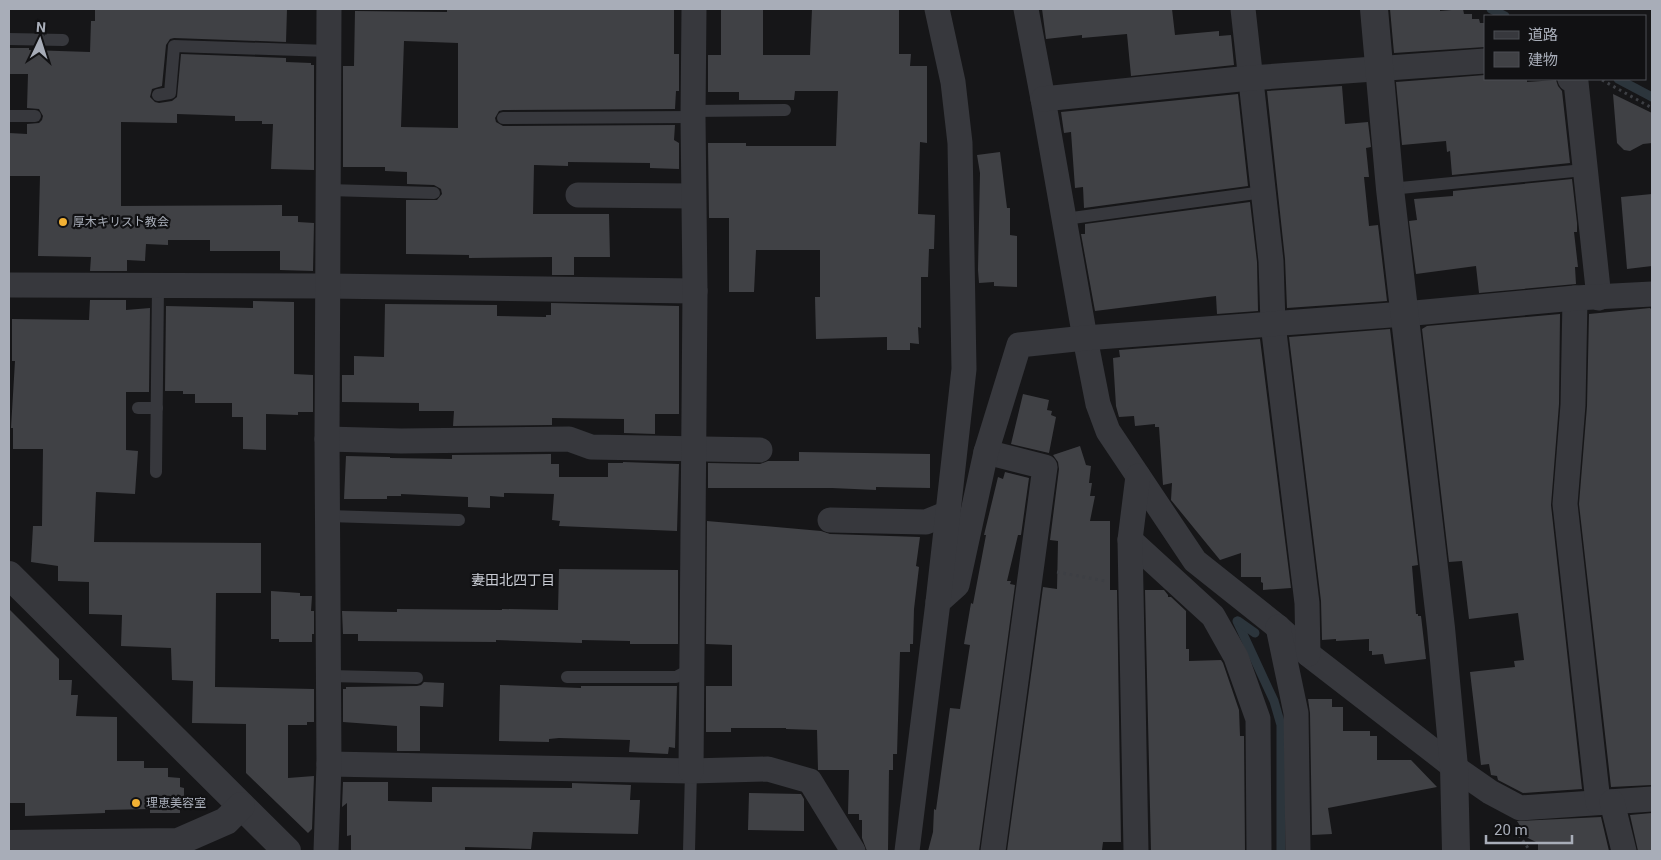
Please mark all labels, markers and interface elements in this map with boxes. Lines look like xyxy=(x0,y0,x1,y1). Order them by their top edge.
north arrow xyxy=(15,15,65,65)
legend xyxy=(1484,15,1646,80)
text: N xyxy=(35,19,46,35)
text: 道路 xyxy=(1528,26,1558,44)
text: 建物 xyxy=(1528,51,1558,69)
place label: 厚木キリスト教会 xyxy=(73,215,169,229)
marker: 厚木キリスト教会 xyxy=(57,216,69,228)
district label: 妻田北四丁目 xyxy=(471,572,555,588)
place label: 理恵美容室 xyxy=(146,796,206,810)
marker: 理恵美容室 xyxy=(130,797,142,809)
scale bar xyxy=(1486,812,1572,844)
text: 20 m xyxy=(1494,821,1528,839)

